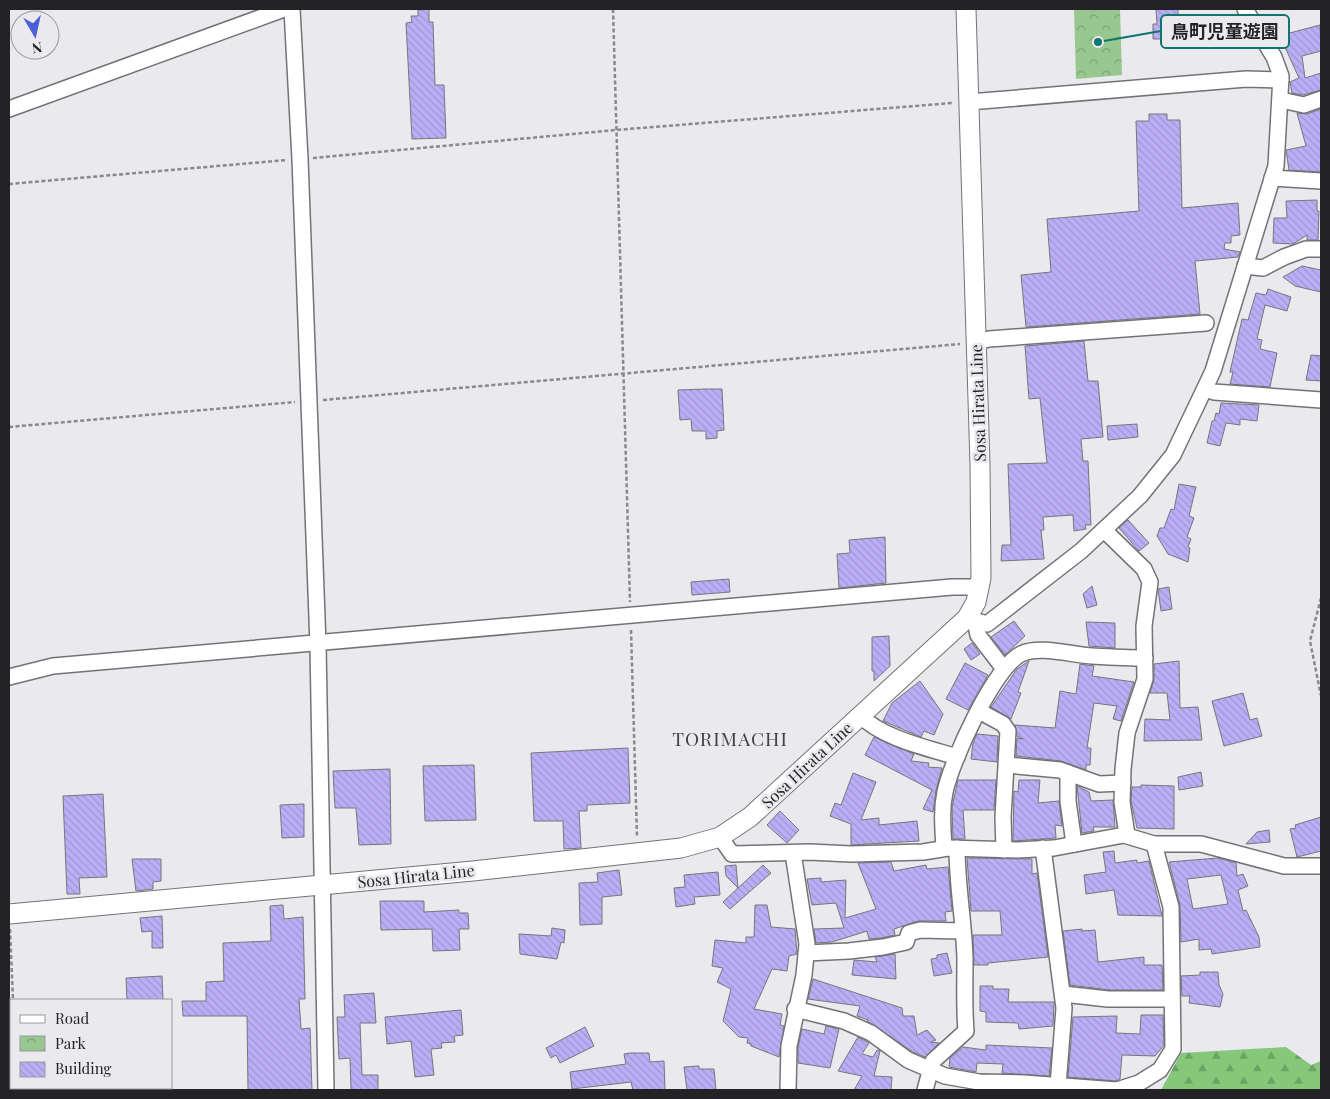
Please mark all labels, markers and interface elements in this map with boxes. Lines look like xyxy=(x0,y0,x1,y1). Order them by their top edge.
north arrow xyxy=(10,10,60,60)
callout: 鳥町児童遊園 xyxy=(1161,15,1289,48)
text: 鳥町児童遊園 xyxy=(1171,19,1279,43)
text: N xyxy=(31,38,44,59)
street label: Sosa Hirata Line xyxy=(965,344,990,462)
street label: Sosa Hirata Line xyxy=(757,717,857,812)
district label: TORIMACHI xyxy=(672,725,788,751)
street label: Sosa Hirata Line xyxy=(356,859,475,892)
legend xyxy=(10,999,172,1089)
text: Road xyxy=(55,1008,89,1028)
text: Park xyxy=(55,1033,87,1053)
text: Building xyxy=(55,1058,112,1078)

